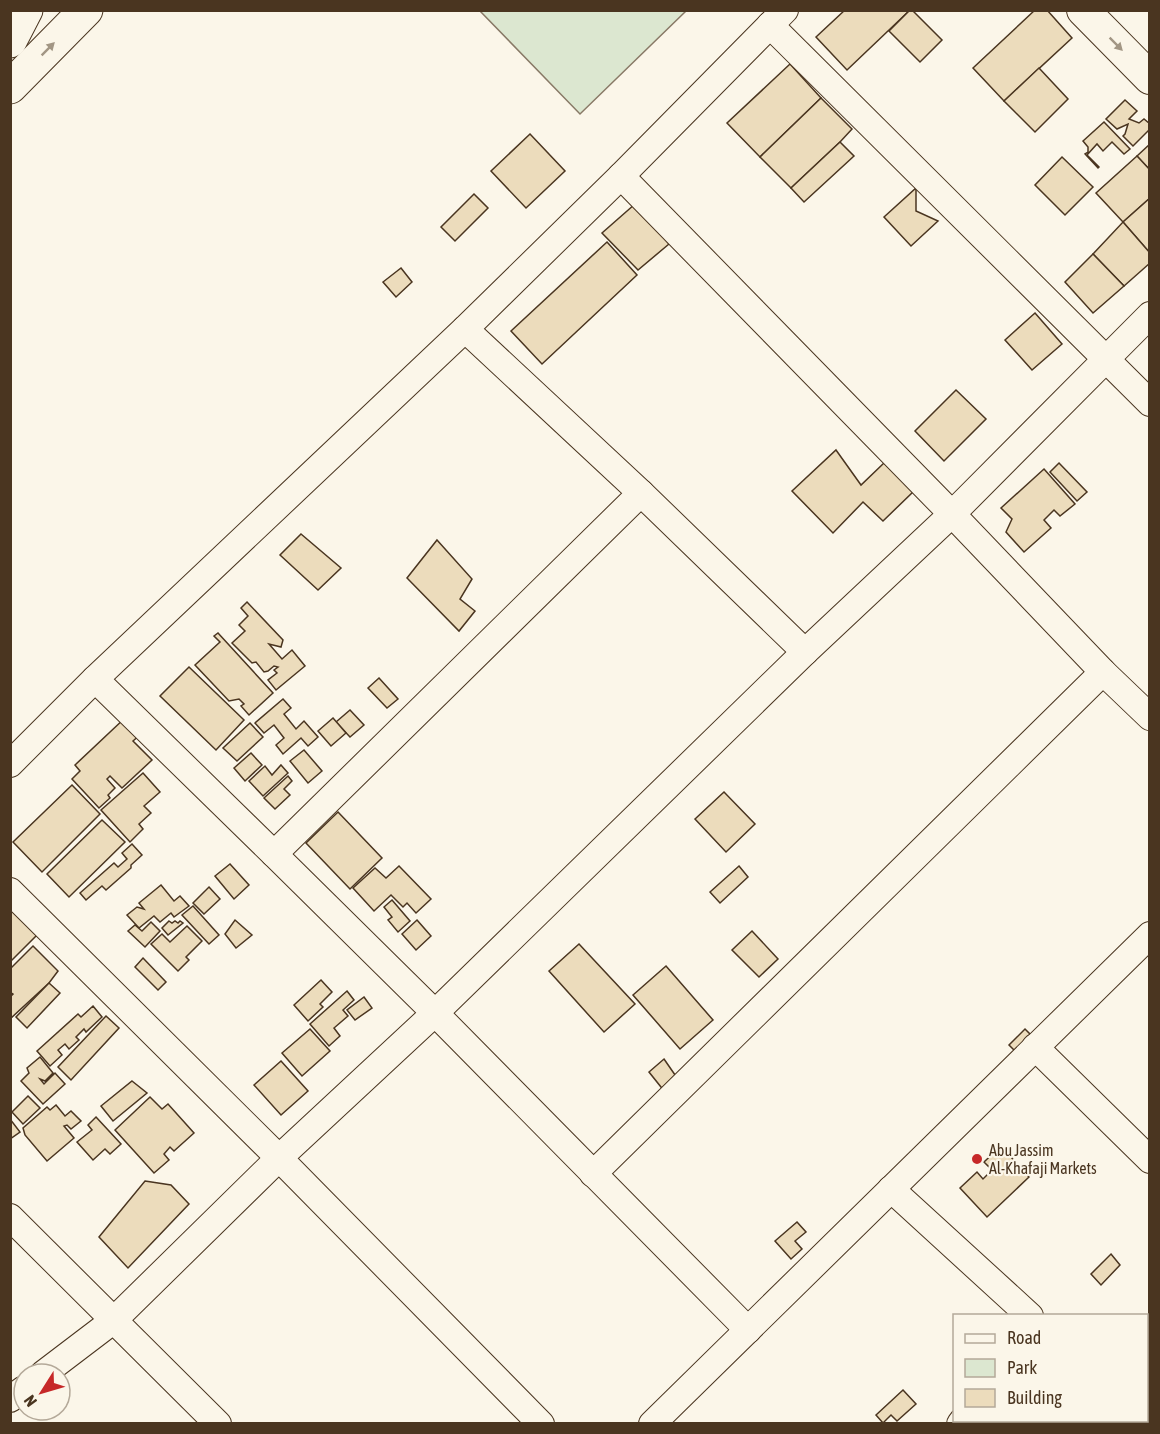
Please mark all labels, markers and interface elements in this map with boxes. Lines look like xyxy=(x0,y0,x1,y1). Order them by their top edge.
one-way arrow xyxy=(1109,37,1123,51)
one-way arrow xyxy=(41,41,55,56)
place label: Abu Jassim Al-Khafaji Markets xyxy=(989,1141,1097,1178)
marker: Abu Jassim Al-Khafaji Markets xyxy=(970,1152,984,1166)
legend xyxy=(953,1314,1148,1422)
text: Road xyxy=(1007,1327,1041,1348)
text: Park xyxy=(1007,1357,1037,1378)
north arrow xyxy=(12,1362,72,1422)
text: Building xyxy=(1007,1387,1062,1408)
text: N xyxy=(20,1392,40,1410)

